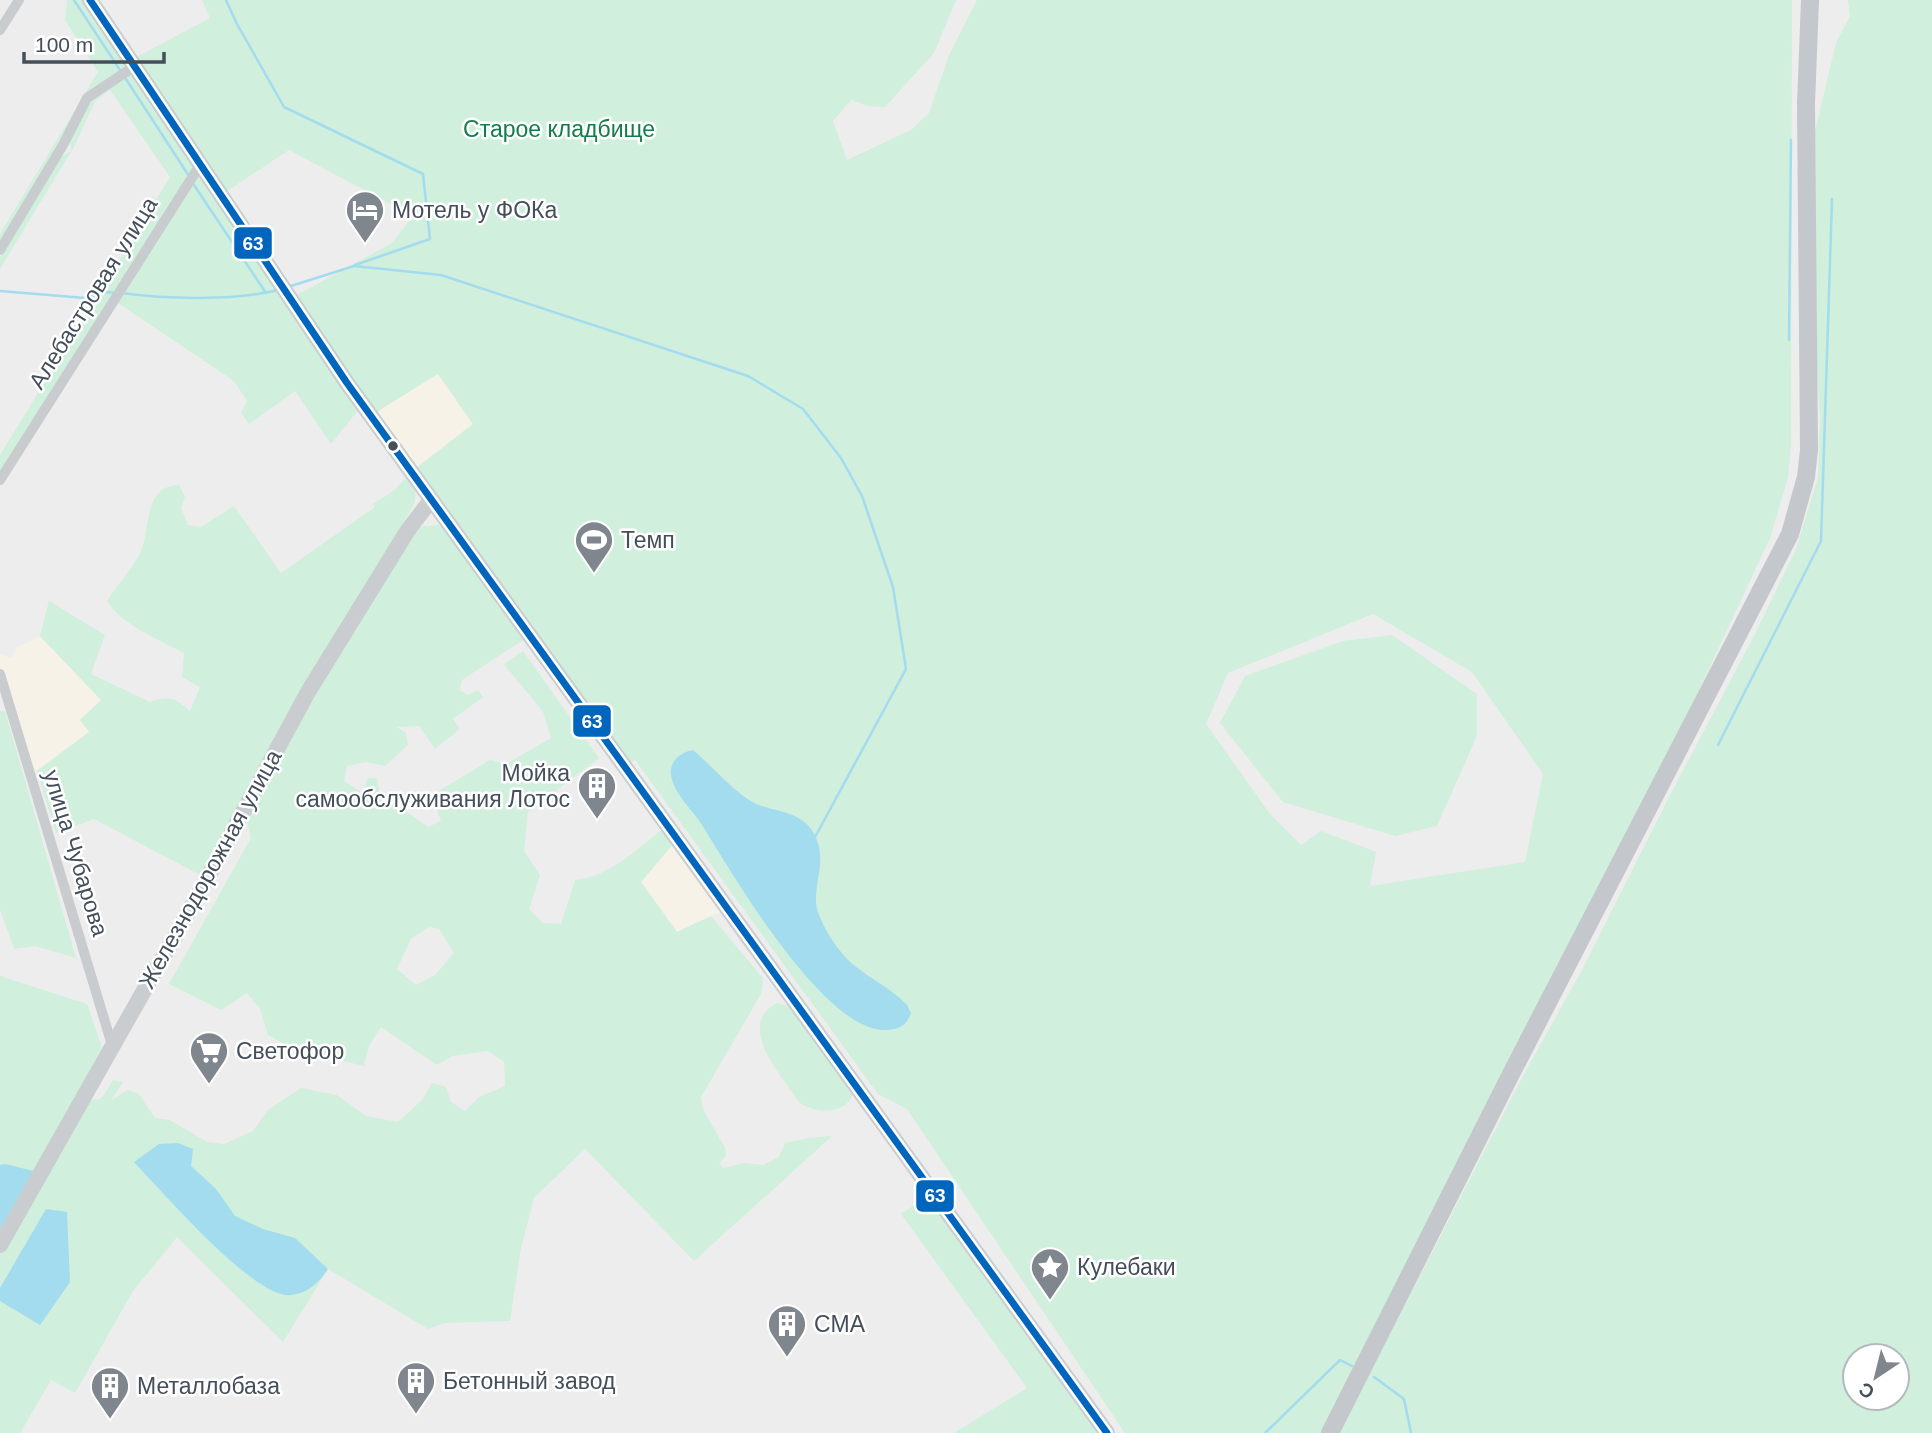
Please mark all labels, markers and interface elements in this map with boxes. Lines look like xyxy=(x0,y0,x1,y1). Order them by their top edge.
scale bar xyxy=(24,21,164,65)
text: 100 m xyxy=(35,33,93,56)
park label: Старое кладбище xyxy=(463,116,655,142)
hotel icon: Мотель у ФОКа xyxy=(344,189,386,244)
street label: Алебастровая улица xyxy=(23,192,163,394)
place label: Мотель у ФОКа xyxy=(392,197,557,223)
line badge: 63 xyxy=(233,226,273,260)
text: 63 xyxy=(242,233,264,254)
unlabelled marker xyxy=(386,439,400,453)
sports icon: Темп xyxy=(573,519,615,574)
place label: Темп xyxy=(621,527,675,553)
line badge: 63 xyxy=(572,704,612,738)
text: 63 xyxy=(581,711,603,732)
street label: Железнодорожная улица xyxy=(133,745,287,993)
place label: Мойка самообслуживания Лотос xyxy=(295,760,570,812)
building icon: Мойка самообслуживания Лотос xyxy=(576,765,618,820)
street label: улица Чубарова xyxy=(38,767,114,939)
supermarket icon: Светофор xyxy=(188,1030,230,1085)
place label: Светофор xyxy=(236,1038,344,1064)
line badge: 63 xyxy=(915,1179,955,1213)
text: 63 xyxy=(924,1185,946,1206)
place icon: Кулебаки xyxy=(1029,1246,1071,1301)
place label: Кулебаки xyxy=(1077,1254,1176,1280)
building icon: CMA xyxy=(766,1303,808,1358)
place label: CMA xyxy=(814,1311,866,1337)
north arrow xyxy=(1841,1342,1911,1412)
building icon: Бетонный завод xyxy=(395,1360,437,1415)
building icon: Металлобаза xyxy=(89,1365,131,1420)
place label: Бетонный завод xyxy=(443,1368,616,1394)
place label: Металлобаза xyxy=(137,1373,280,1399)
text: С xyxy=(1855,1378,1878,1403)

